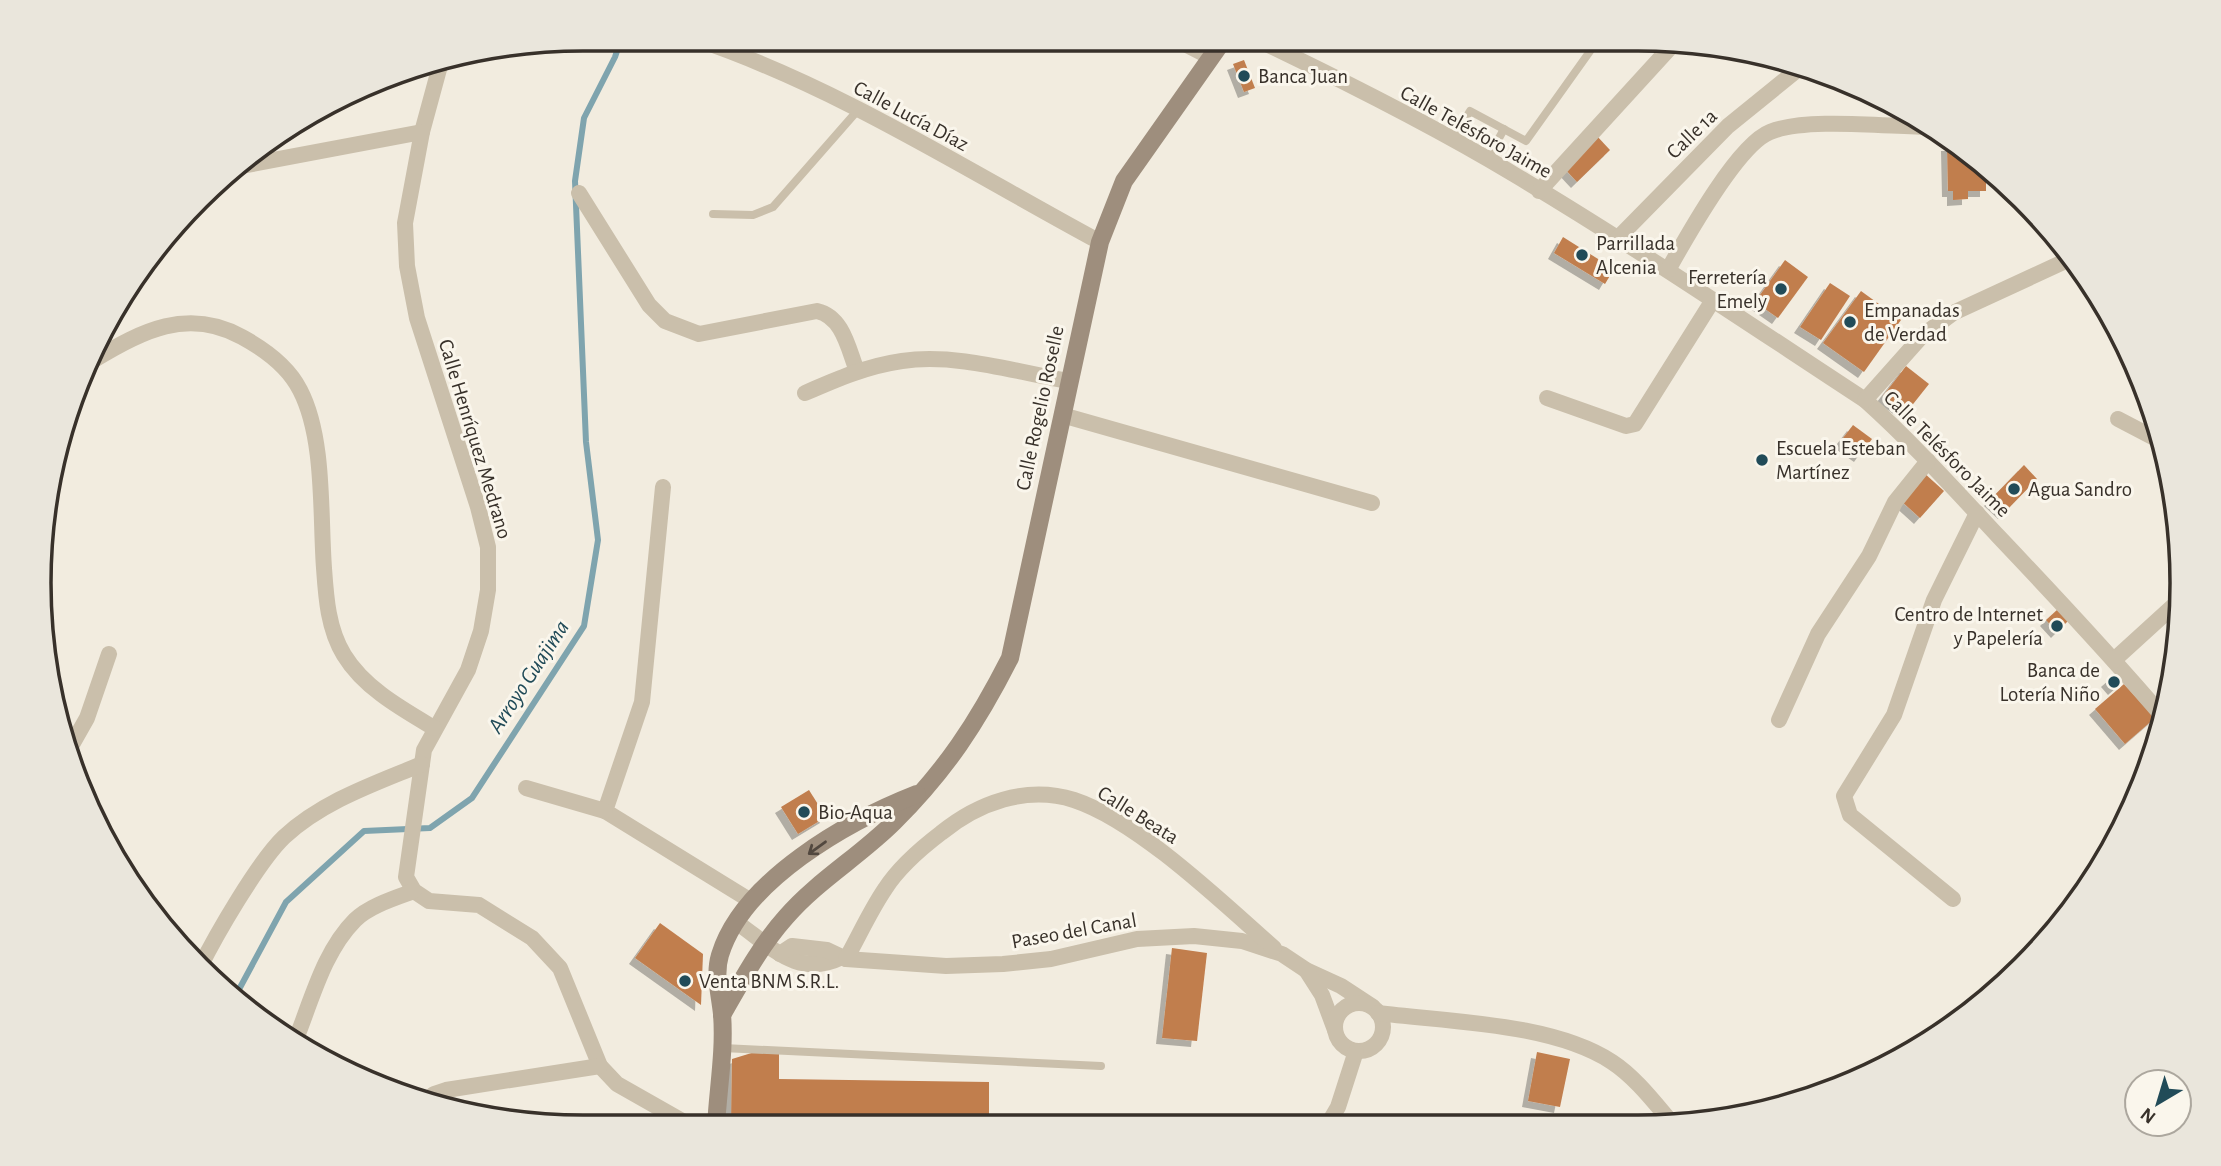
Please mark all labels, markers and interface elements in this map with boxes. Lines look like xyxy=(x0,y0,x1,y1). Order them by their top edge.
place label: Banca Juan xyxy=(1258,66,1348,87)
marker: Banca Juan xyxy=(1236,68,1252,84)
street label: Calle Lucía Díaz xyxy=(850,77,972,155)
street label: Calle Telésforo Jaime xyxy=(1397,82,1555,182)
street label: Calle 1a xyxy=(1663,105,1721,163)
place label: Parrillada Alcenia xyxy=(1596,233,1675,278)
marker: Parrillada Alcenia xyxy=(1574,247,1590,263)
place label: Ferretería Emely xyxy=(1688,267,1767,312)
marker: Ferretería Emely xyxy=(1773,281,1789,297)
place label: Empanadas de Verdad xyxy=(1864,300,1960,345)
marker: Empanadas de Verdad xyxy=(1842,314,1858,330)
street label: Calle Rogelio Roselle xyxy=(1012,324,1068,492)
street label: Calle Henríquez Medrano xyxy=(435,337,515,541)
street label: Calle Telésforo Jaime xyxy=(1880,387,2014,521)
place label: Escuela Esteban Martínez xyxy=(1776,438,1906,483)
marker: Escuela Esteban Martínez xyxy=(1754,452,1770,468)
place label: Agua Sandro xyxy=(2028,479,2132,500)
marker: Agua Sandro xyxy=(2006,481,2022,497)
place label: Centro de Internet y Papelería xyxy=(1894,604,2043,649)
water label: Arroyo Guajima xyxy=(484,617,574,738)
marker: Centro de Internet y Papelería xyxy=(2049,618,2065,634)
place label: Banca de Lotería Niño xyxy=(2000,660,2100,705)
marker: Banca de Lotería Niño xyxy=(2106,674,2122,690)
street label: Calle Beata xyxy=(1094,782,1182,848)
place label: Bio-Aqua xyxy=(818,802,893,823)
marker: Bio-Aqua xyxy=(796,804,812,820)
one-way arrow xyxy=(808,840,827,855)
street label: Paseo del Canal xyxy=(1010,910,1138,952)
place label: Venta BNM S.R.L. xyxy=(699,971,839,992)
marker: Venta BNM S.R.L. xyxy=(677,973,693,989)
north arrow xyxy=(2123,1068,2193,1138)
text: N xyxy=(2137,1104,2160,1127)

